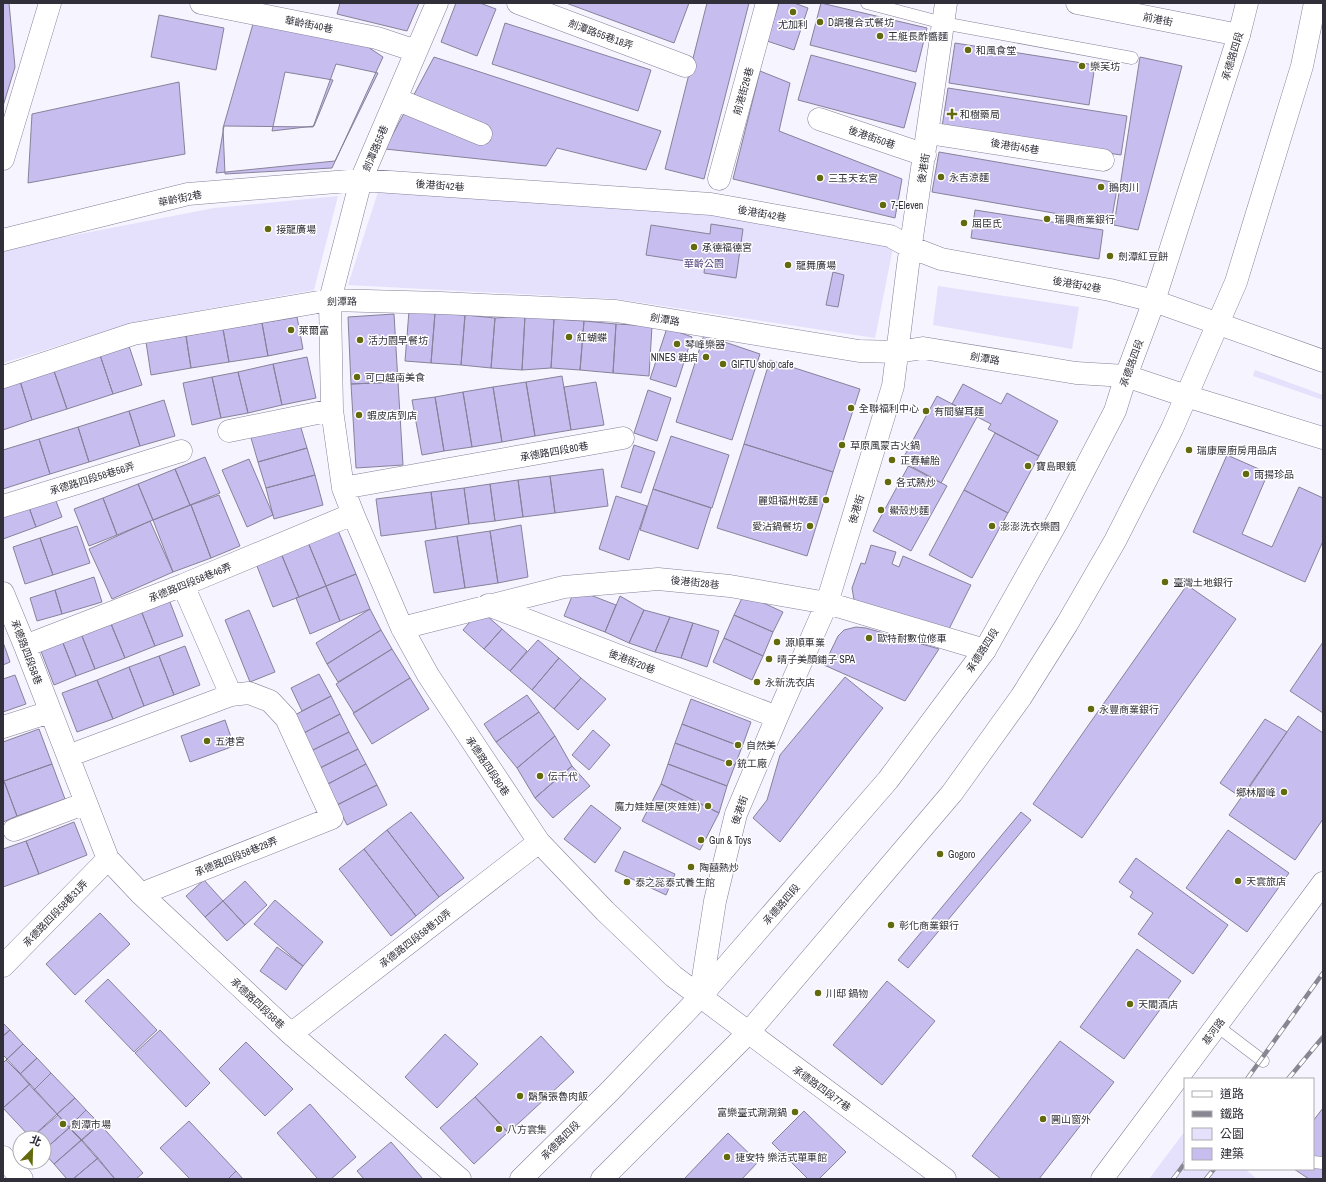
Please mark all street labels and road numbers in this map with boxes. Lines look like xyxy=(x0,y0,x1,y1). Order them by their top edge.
street label: 前港街 xyxy=(1142,10,1174,29)
street label: 華齡街40巷 xyxy=(284,13,334,36)
street label: 劍潭路55巷18弄 xyxy=(567,17,635,52)
street label: 承德路四段 xyxy=(1219,30,1246,82)
street label: 前港街26巷 xyxy=(730,66,756,117)
street label: 劍潭路55巷 xyxy=(360,123,391,173)
street label: 後港街50巷 xyxy=(846,123,897,152)
street label: 後港街45巷 xyxy=(990,136,1040,157)
street label: 後港街 xyxy=(915,152,932,184)
street label: 後港街42巷 xyxy=(415,177,465,194)
street label: 華齡街2巷 xyxy=(157,188,203,209)
street label: 後港街42巷 xyxy=(737,203,787,224)
street label: 後港街42巷 xyxy=(1052,274,1102,295)
street label: 劍潭路 xyxy=(327,295,357,308)
street label: 劍潭路 xyxy=(649,311,681,328)
street label: 承德路四段 xyxy=(1117,337,1146,389)
street label: 劍潭路 xyxy=(969,350,1001,367)
street label: 承德路四段80巷 xyxy=(519,439,589,464)
street label: 承德路四段58巷56弄 xyxy=(48,459,136,498)
street label: 後港街 xyxy=(846,493,867,525)
street label: 承德路四段58巷46弄 xyxy=(147,560,234,605)
street label: 後港街28巷 xyxy=(670,573,720,592)
street label: 承德路四段58巷 xyxy=(8,618,45,687)
street label: 承德路四段 xyxy=(963,626,1001,675)
street label: 後港街20巷 xyxy=(607,647,657,676)
street label: 承德路四段80巷 xyxy=(463,734,512,799)
street label: 後港街 xyxy=(728,794,751,826)
street label: 承德路四段58巷28弄 xyxy=(193,834,280,879)
street label: 承德路四段58巷31弄 xyxy=(20,877,91,950)
street label: 承德路四段 xyxy=(760,881,803,927)
street label: 承德路四段58巷10弄 xyxy=(377,906,454,971)
street label: 承德路四段58巷 xyxy=(228,975,287,1032)
street label: 基河路 xyxy=(1199,1015,1228,1047)
street label: 承德路四段77巷 xyxy=(790,1063,853,1114)
street label: 承德路四段 xyxy=(538,1118,583,1163)

